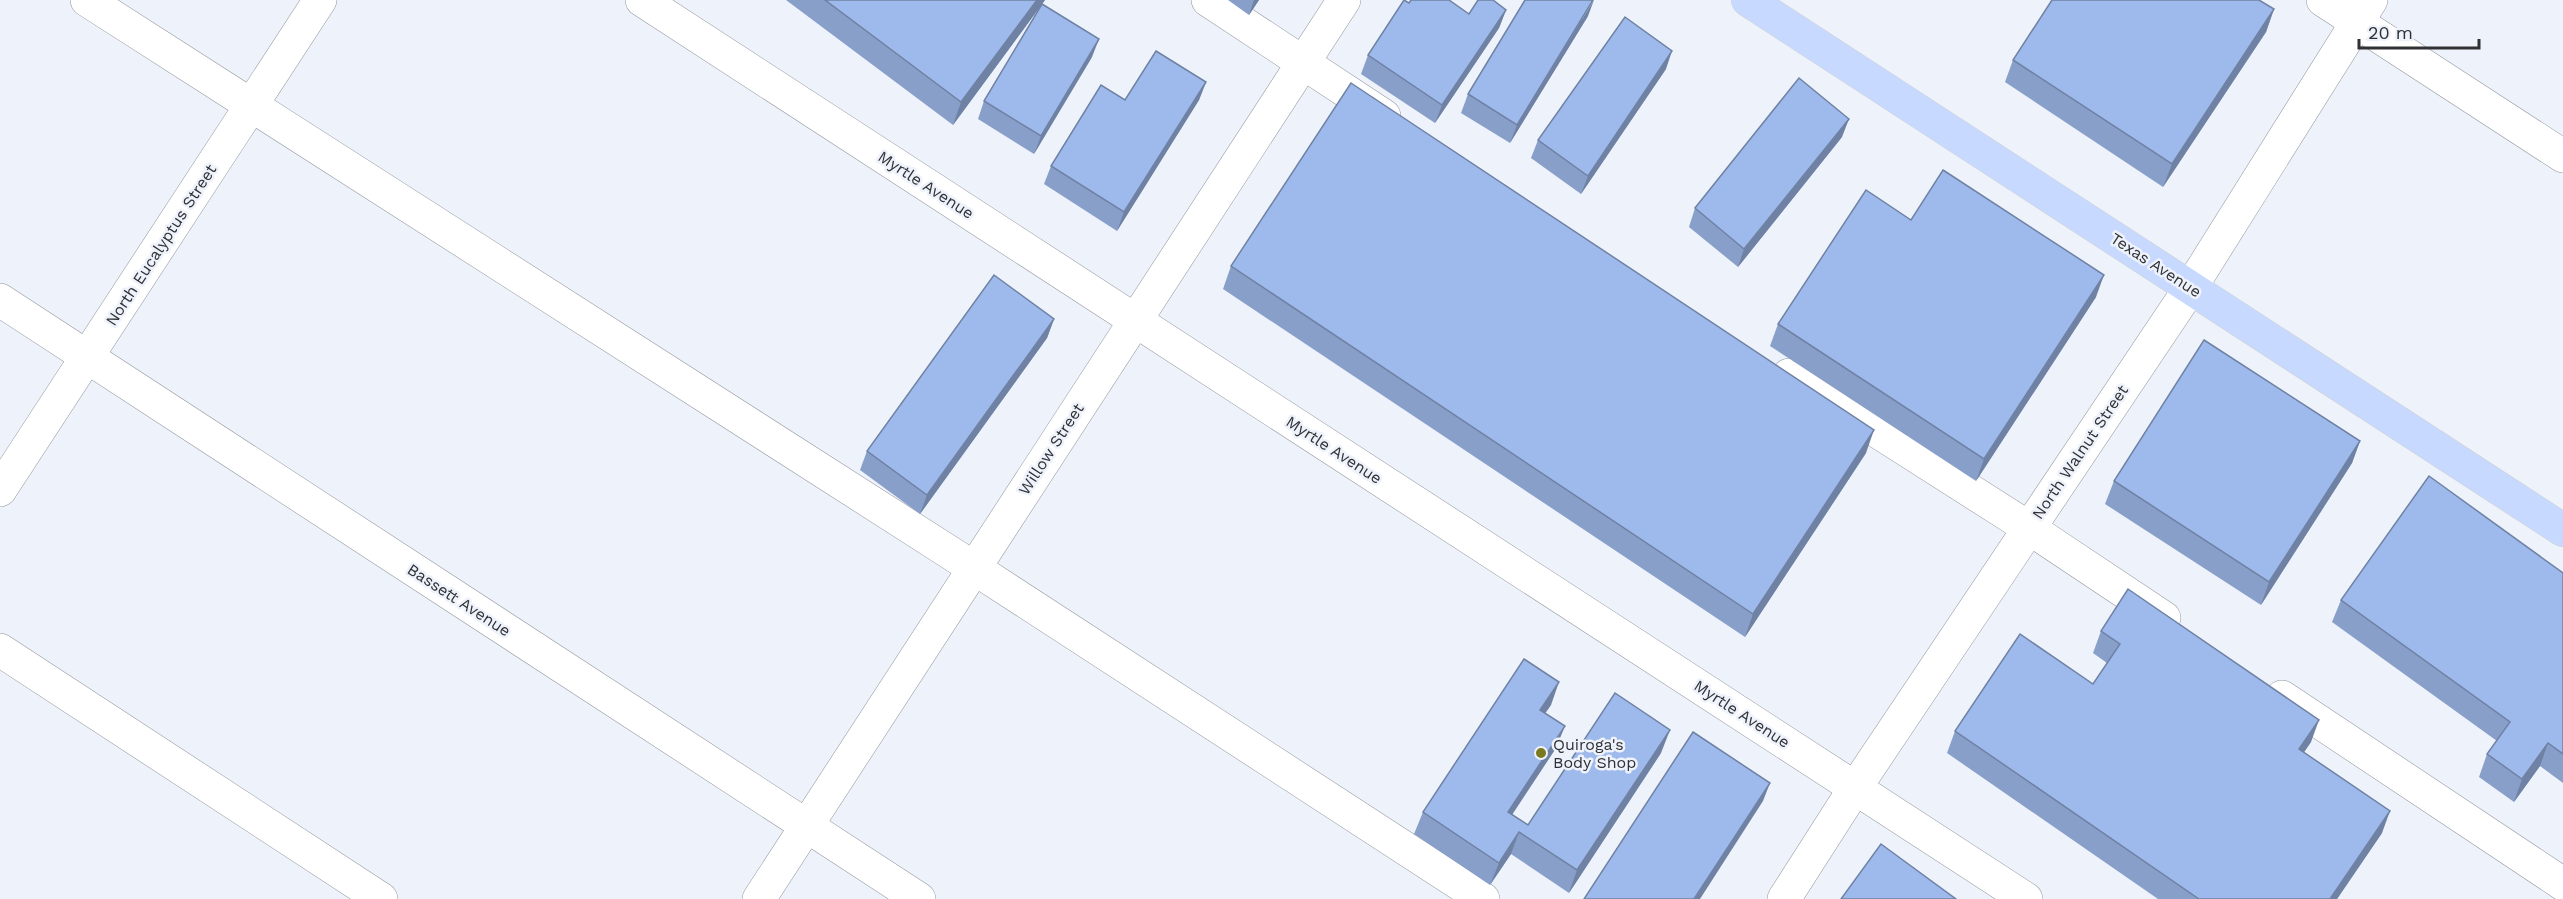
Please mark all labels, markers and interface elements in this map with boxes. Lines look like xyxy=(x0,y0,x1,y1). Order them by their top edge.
scale bar xyxy=(2359,12,2479,50)
text: 20 m xyxy=(2368,22,2413,43)
street label: Myrtle Avenue xyxy=(875,147,977,223)
street label: North Eucalyptus Street xyxy=(102,161,220,329)
street label: Texas Avenue xyxy=(2107,229,2205,301)
street label: North Walnut Street xyxy=(2028,381,2132,523)
street label: Willow Street xyxy=(1014,399,1088,498)
street label: Myrtle Avenue xyxy=(1283,412,1385,488)
street label: Bassett Avenue xyxy=(404,560,514,640)
street label: Myrtle Avenue xyxy=(1691,676,1793,752)
place label: Quiroga's Body Shop xyxy=(1553,735,1636,772)
marker: Quiroga's Body Shop xyxy=(1534,746,1548,760)

